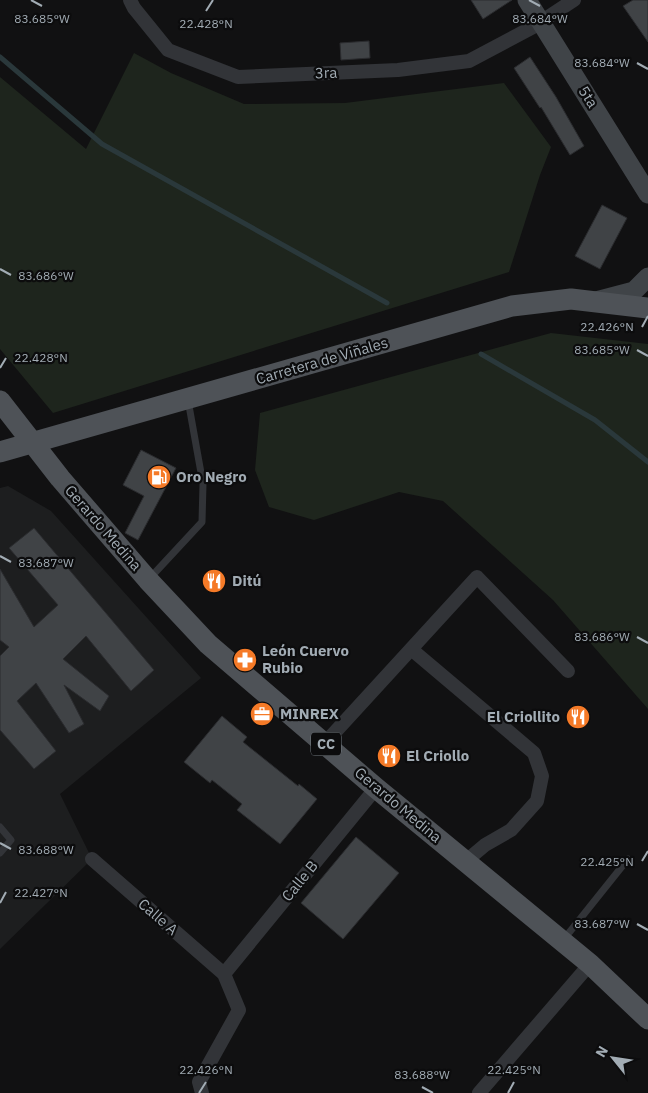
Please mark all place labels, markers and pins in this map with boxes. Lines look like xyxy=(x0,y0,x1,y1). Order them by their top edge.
fuel station icon: Oro Negro xyxy=(146,464,172,490)
place label: Oro Negro xyxy=(176,467,247,486)
restaurant icon: Ditú xyxy=(201,568,227,594)
place label: Ditú xyxy=(232,571,261,590)
place label: León Cuervo Rubio xyxy=(262,641,349,677)
pharmacy icon: León Cuervo Rubio xyxy=(232,647,258,673)
office icon: MINREX xyxy=(249,701,275,727)
place label: MINREX xyxy=(280,704,339,723)
restaurant icon: El Criollito xyxy=(565,704,591,730)
place label: El Criollito xyxy=(487,707,560,726)
restaurant icon: El Criollo xyxy=(376,743,402,769)
place label: El Criollo xyxy=(406,746,469,765)

